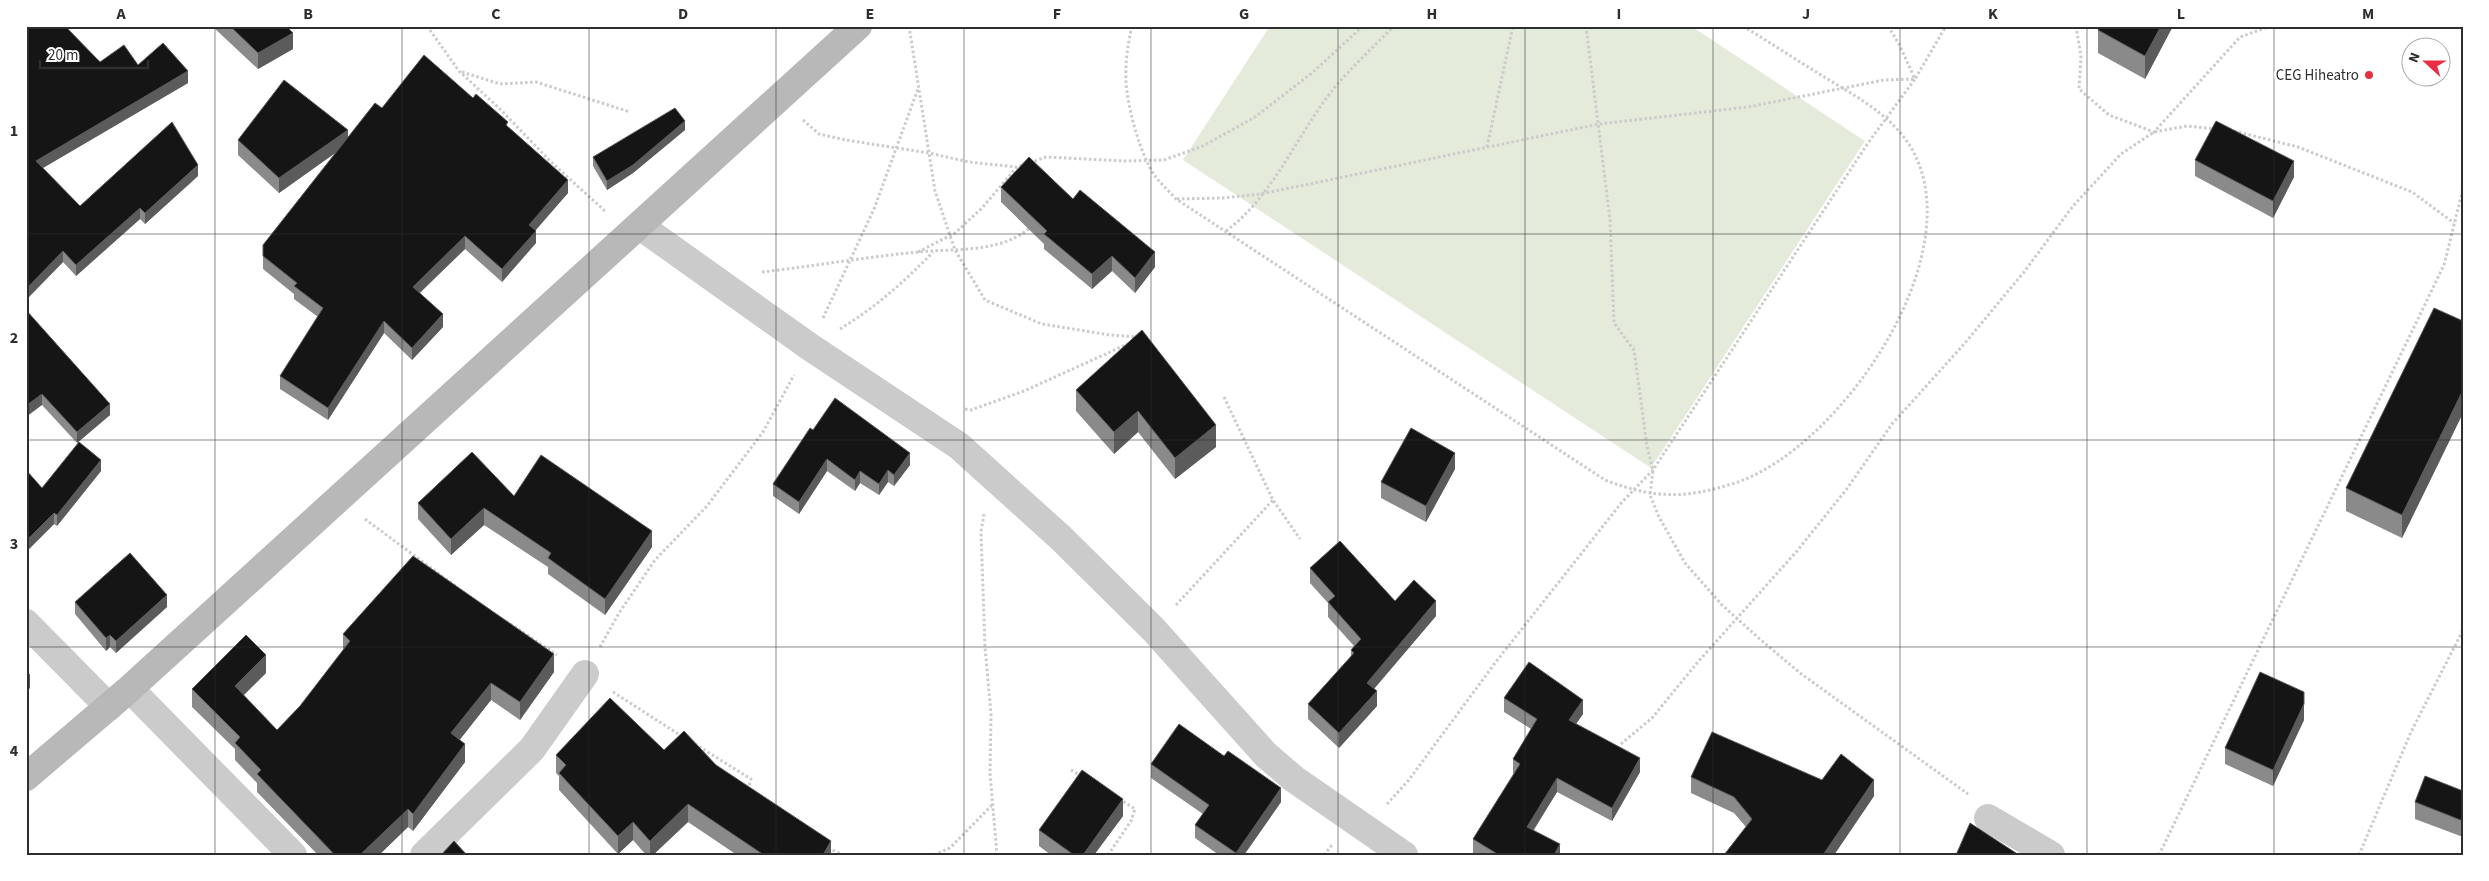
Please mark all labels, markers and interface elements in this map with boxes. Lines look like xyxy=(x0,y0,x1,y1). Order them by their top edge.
text: A xyxy=(115,3,126,25)
text: B xyxy=(303,3,313,25)
text: C xyxy=(491,3,501,25)
text: D xyxy=(678,3,688,25)
text: E xyxy=(866,3,874,25)
text: F xyxy=(1053,3,1061,25)
text: G xyxy=(1239,3,1249,25)
text: H xyxy=(1427,3,1437,25)
text: I xyxy=(1617,3,1621,25)
text: J xyxy=(1802,3,1810,25)
text: K xyxy=(1988,3,1998,25)
text: L xyxy=(2177,3,2185,25)
text: M xyxy=(2362,3,2374,25)
scale bar xyxy=(40,38,148,70)
north arrow xyxy=(2402,38,2452,88)
text: 20 m xyxy=(48,45,78,66)
text: N xyxy=(2404,50,2426,66)
place label: CEG Hiheatro xyxy=(2276,65,2359,86)
marker: CEG Hiheatro xyxy=(2363,69,2375,81)
text: 1 xyxy=(10,120,18,142)
text: 2 xyxy=(10,327,18,349)
text: 3 xyxy=(10,533,18,555)
text: 4 xyxy=(10,740,19,762)

